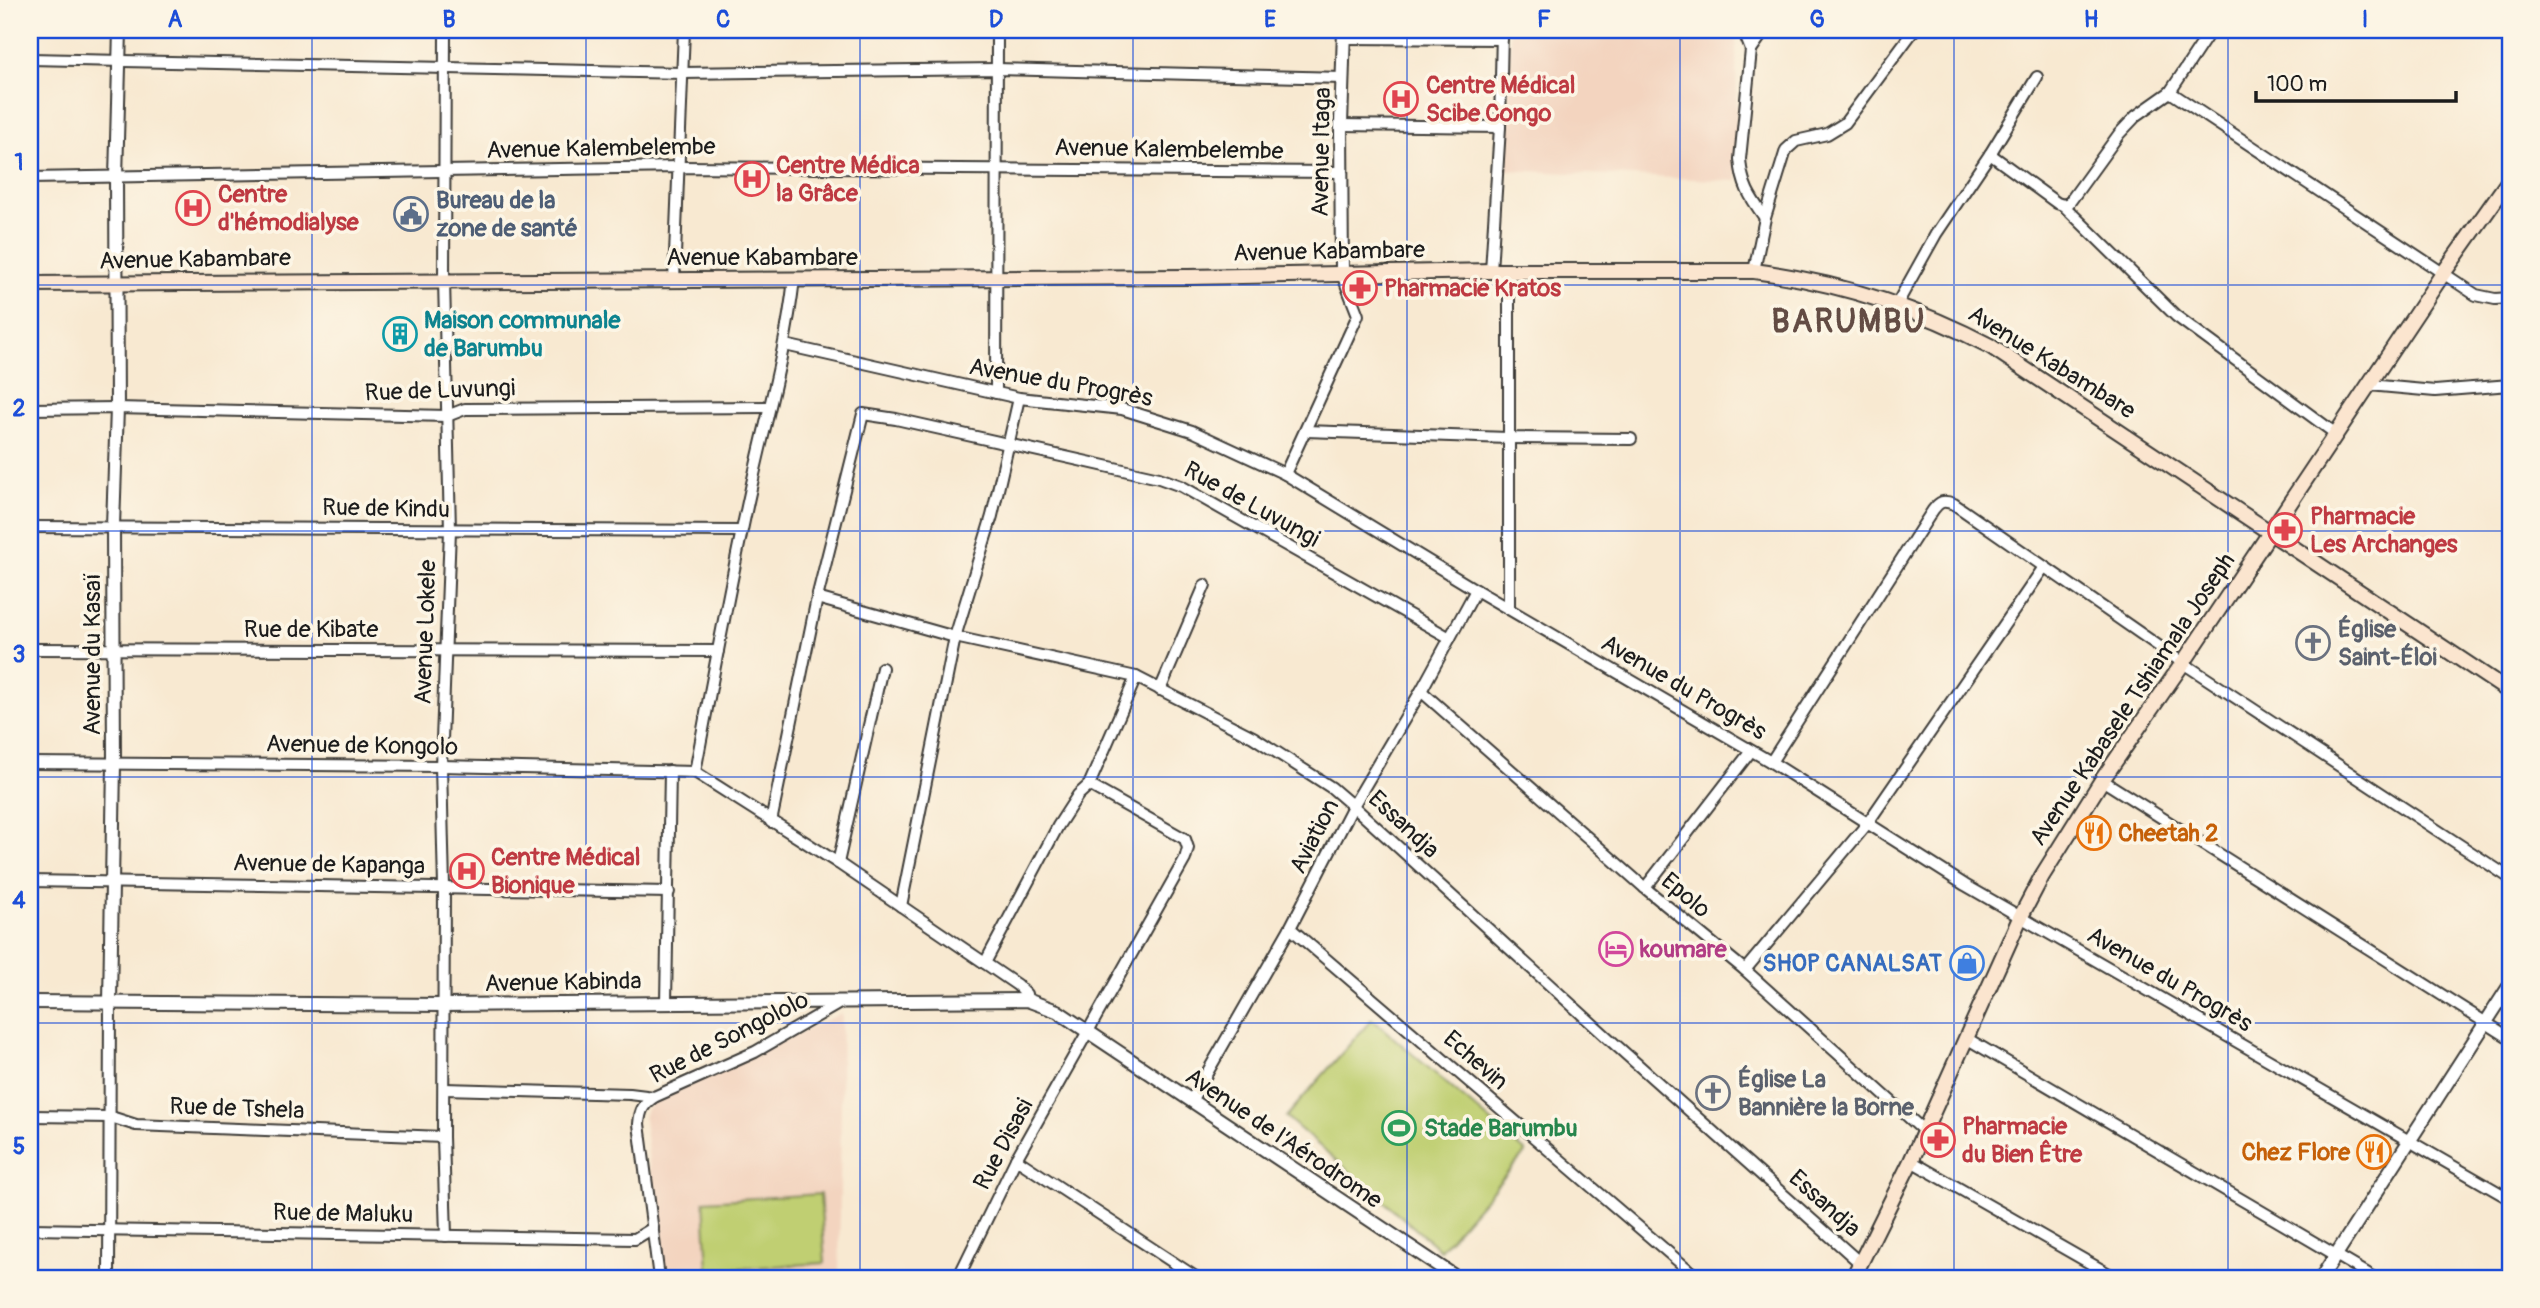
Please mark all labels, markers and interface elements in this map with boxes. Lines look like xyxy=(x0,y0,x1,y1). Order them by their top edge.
text: A xyxy=(168,5,183,34)
text: B xyxy=(442,5,456,34)
text: C xyxy=(716,5,730,34)
text: D xyxy=(989,5,1003,34)
text: E xyxy=(1264,5,1276,34)
text: F xyxy=(1537,5,1551,34)
text: G xyxy=(1809,5,1825,34)
text: H xyxy=(2084,5,2098,34)
text: I xyxy=(2362,5,2368,34)
scale bar xyxy=(2256,60,2456,104)
place label: Centre Médical Scibe Congo xyxy=(1426,71,1575,128)
text: 100 m xyxy=(2267,71,2327,98)
hospital icon: Centre Médical Scibe Congo xyxy=(1382,80,1420,118)
street label: Avenue Itaga xyxy=(1306,87,1337,217)
street label: Avenue Kalembelembe xyxy=(486,132,716,165)
street label: Avenue Kalembelembe xyxy=(1054,133,1284,166)
text: 1 xyxy=(15,148,24,177)
place label: Centre Médica la Grâce xyxy=(776,151,920,208)
hospital icon: Centre Médica la Grâce xyxy=(733,160,771,198)
place label: Centre d'hémodialyse xyxy=(218,180,360,237)
place label: Bureau de la zone de santé xyxy=(436,186,578,243)
hospital icon: Centre d'hémodialyse xyxy=(174,189,212,227)
public building icon: Bureau de la zone de santé xyxy=(392,195,430,233)
street label: Avenue Kabambare xyxy=(1233,235,1425,268)
street label: Avenue Kabambare xyxy=(99,243,291,276)
street label: Avenue Kabambare xyxy=(666,243,858,272)
pharmacy icon: Pharmacie Kratos xyxy=(1341,269,1379,307)
place label: Pharmacie Kratos xyxy=(1384,274,1561,303)
street label: Avenue Kabambare xyxy=(1963,299,2141,426)
district label: BARUMBU xyxy=(1772,302,1926,342)
place label: Maison communale de Barumbu xyxy=(424,306,621,363)
building icon: Maison communale de Barumbu xyxy=(381,315,419,353)
street label: Avenue du Progrès xyxy=(967,352,1155,413)
street label: Rue de Luvungi xyxy=(364,373,516,408)
text: 2 xyxy=(13,394,26,423)
street label: Rue de Luvungi xyxy=(1179,455,1325,554)
street label: Rue de Kindu xyxy=(322,493,450,524)
place label: Pharmacie Les Archanges xyxy=(2310,502,2458,559)
pharmacy icon: Pharmacie Les Archanges xyxy=(2266,511,2304,549)
street label: Avenue Kabasele Tshiamala Joseph xyxy=(2023,547,2241,851)
street label: Avenue Lokele xyxy=(408,559,443,705)
street label: Avenue du Kasaï xyxy=(78,572,107,736)
street label: Rue de Kibate xyxy=(244,615,378,644)
place label: Église Saint-Éloi xyxy=(2338,615,2437,672)
church icon: Église Saint-Éloi xyxy=(2294,624,2332,662)
street label: Avenue du Progrès xyxy=(1596,628,1772,747)
text: 3 xyxy=(13,640,25,669)
street label: Avenue de Kongolo xyxy=(266,729,458,762)
street label: Essandja xyxy=(1362,784,1445,864)
street label: Aviation xyxy=(1283,794,1345,878)
restaurant icon: Cheetah 2 xyxy=(2075,814,2113,852)
place label: Cheetah 2 xyxy=(2118,819,2218,848)
place label: Centre Médical Bionique xyxy=(491,843,640,900)
street label: Avenue de Kapanga xyxy=(233,848,425,881)
hospital icon: Centre Médical Bionique xyxy=(448,852,486,890)
street label: Epolo xyxy=(1655,867,1716,924)
text: 4 xyxy=(12,886,26,915)
street label: Avenue du Progrès xyxy=(2082,920,2258,1039)
hotel icon: koumare xyxy=(1597,930,1635,968)
place label: koumare xyxy=(1639,935,1728,964)
shop icon: SHOP CANALSAT xyxy=(1948,944,1986,982)
place label: SHOP CANALSAT xyxy=(1762,949,1943,978)
street label: Avenue Kabinda xyxy=(484,967,642,998)
street label: Rue de Songololo xyxy=(645,985,814,1090)
street label: Echevin xyxy=(1437,1024,1514,1096)
street label: Avenue de l’Aérodrome xyxy=(1180,1062,1388,1215)
place label: Église La Bannière la Borne xyxy=(1738,1065,1915,1122)
church icon: Église La Bannière la Borne xyxy=(1694,1074,1732,1112)
street label: Rue de Tshela xyxy=(169,1092,305,1125)
street label: Rue Disasi xyxy=(967,1094,1040,1195)
sports icon: Stade Barumbu xyxy=(1380,1109,1418,1147)
place label: Pharmacie du Bien Être xyxy=(1962,1112,2083,1169)
place label: Stade Barumbu xyxy=(1424,1114,1578,1143)
pharmacy icon: Pharmacie du Bien Être xyxy=(1919,1121,1957,1159)
text: 5 xyxy=(13,1132,25,1161)
restaurant icon: Chez Flore xyxy=(2355,1133,2393,1171)
place label: Chez Flore xyxy=(2241,1138,2351,1167)
street label: Essandja xyxy=(1783,1164,1866,1243)
street label: Rue de Maluku xyxy=(273,1198,413,1229)

